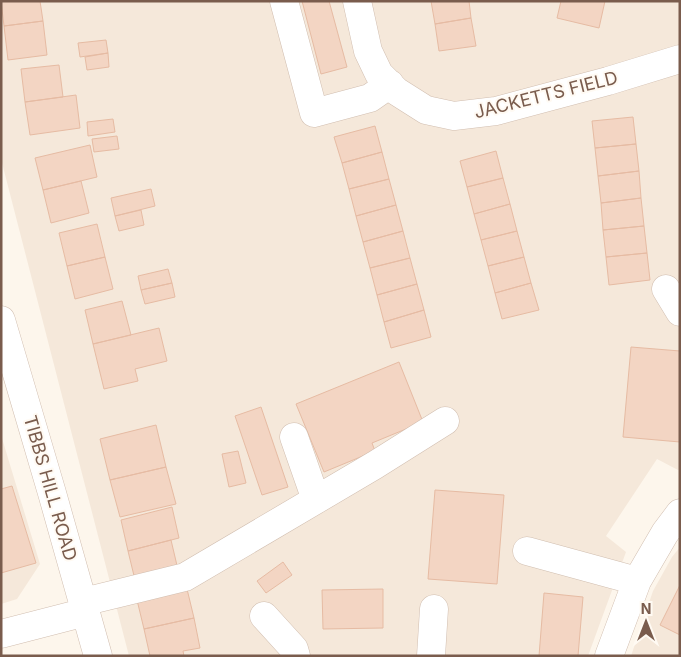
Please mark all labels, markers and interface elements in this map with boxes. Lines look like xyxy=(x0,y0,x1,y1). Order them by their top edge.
street label: JACKETTS FIELD xyxy=(472,67,620,122)
street label: TIBBS HILL ROAD xyxy=(20,413,81,563)
north arrow xyxy=(621,597,671,647)
text: N xyxy=(641,600,651,617)

